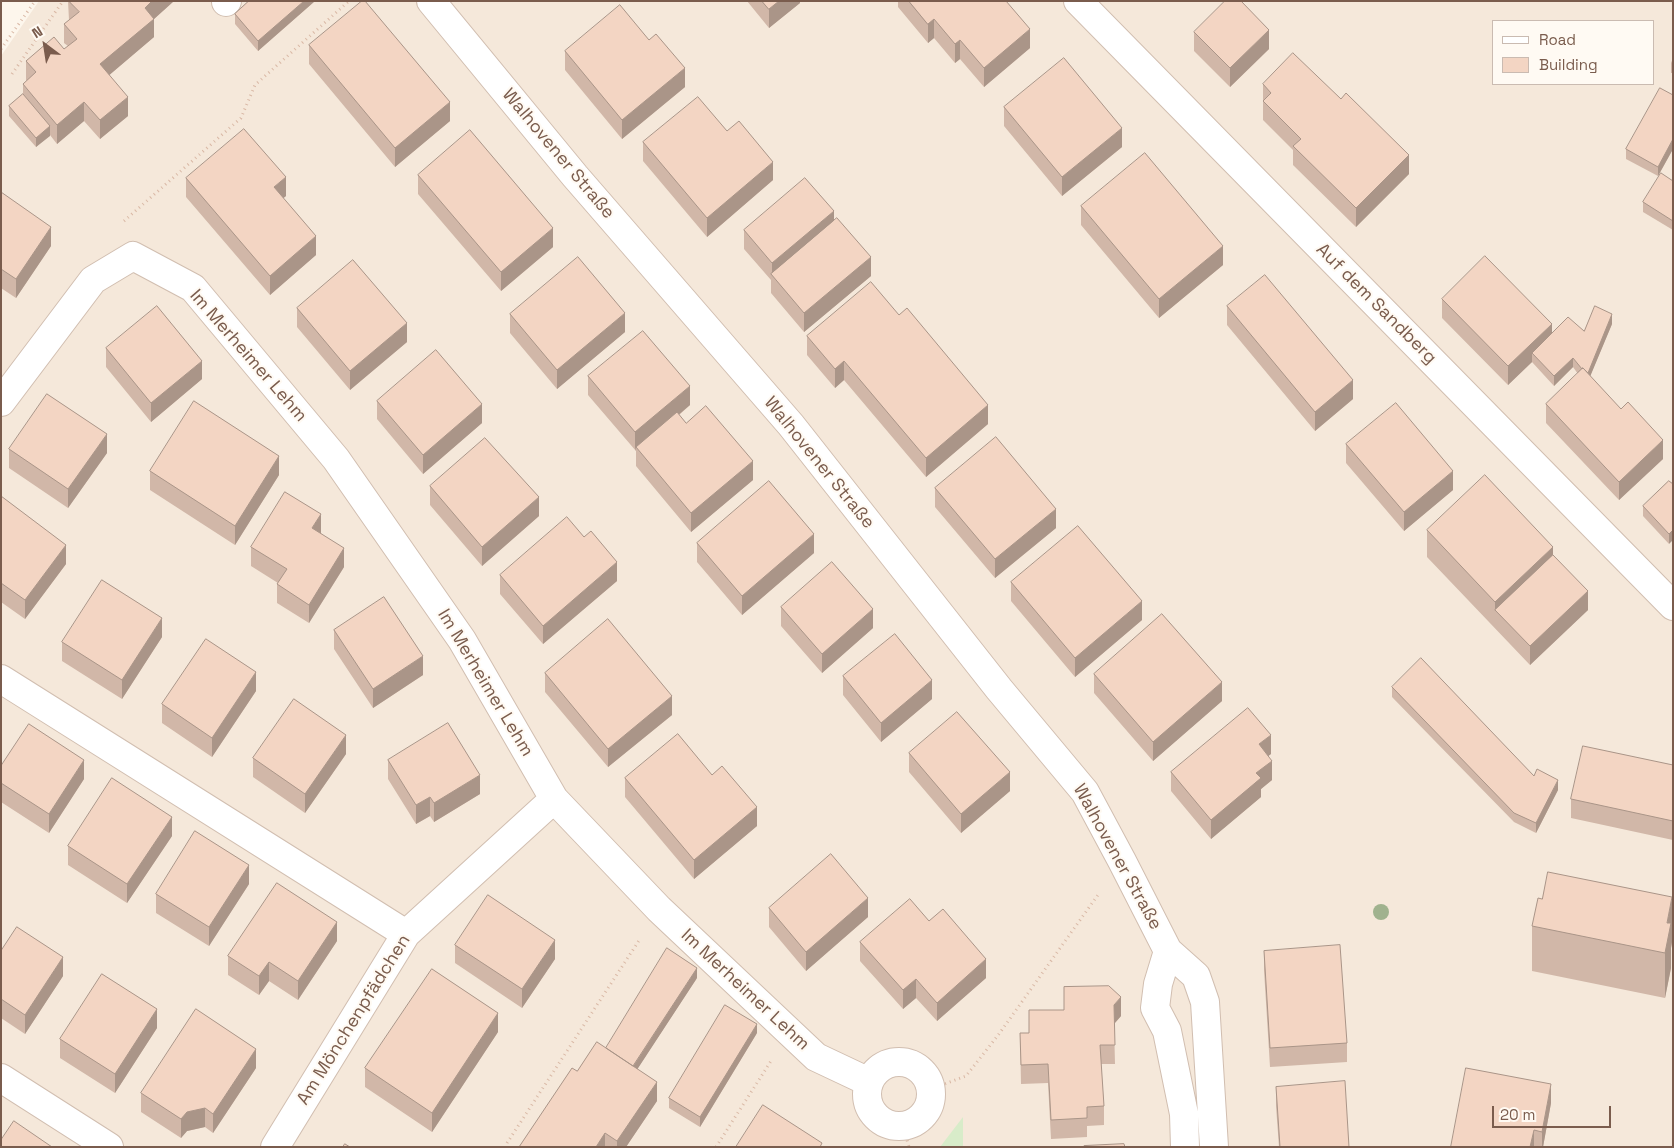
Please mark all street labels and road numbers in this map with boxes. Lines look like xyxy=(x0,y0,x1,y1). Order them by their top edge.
street label: Walhovener Straße xyxy=(497,85,619,223)
street label: Auf dem Sandberg xyxy=(1311,239,1441,369)
street label: Im Merheimer Lehm xyxy=(185,285,311,427)
street label: Walhovener Straße xyxy=(759,393,879,533)
street label: Im Merheimer Lehm xyxy=(432,605,538,761)
street label: Walhovener Straße xyxy=(1068,780,1166,934)
street label: Im Merheimer Lehm xyxy=(676,925,814,1055)
street label: Am Mönchenpfädchen xyxy=(293,931,415,1109)

